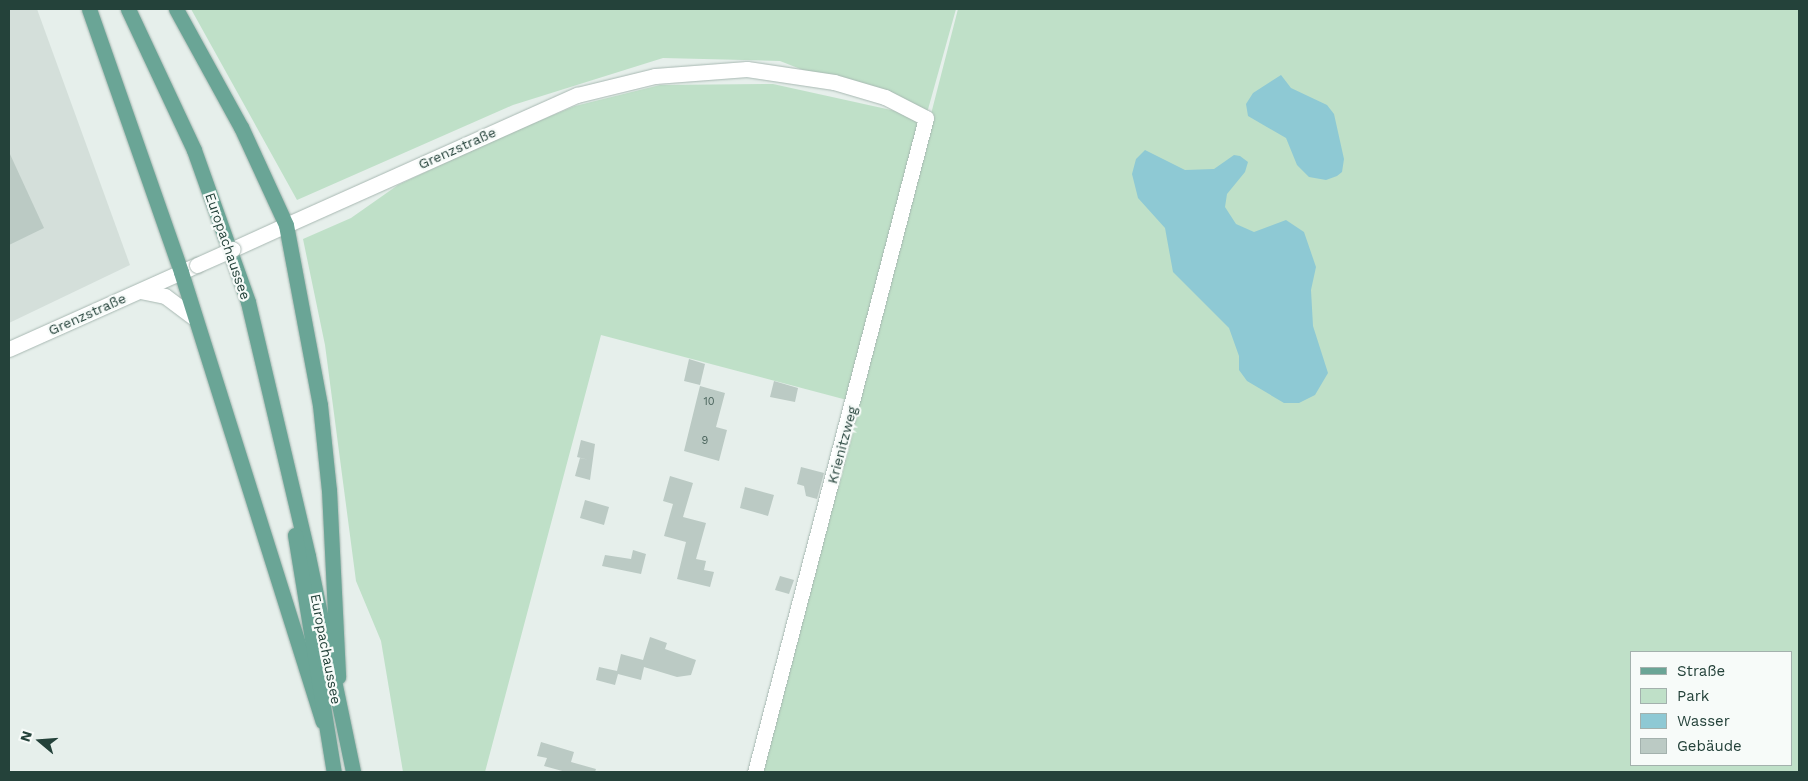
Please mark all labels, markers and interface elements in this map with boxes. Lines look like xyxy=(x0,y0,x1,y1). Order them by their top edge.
street label: Grenzstraße xyxy=(416,123,498,173)
street label: Europachaussee xyxy=(202,190,254,302)
street label: Grenzstraße xyxy=(46,289,128,339)
house number: 10 xyxy=(703,395,715,409)
street label: Krienitzweg xyxy=(824,404,860,486)
house number: 9 xyxy=(702,434,708,448)
street label: Europachaussee xyxy=(307,592,345,706)
legend xyxy=(1630,651,1793,766)
text: Straße xyxy=(1677,662,1725,680)
text: Park xyxy=(1677,687,1709,705)
text: Wasser xyxy=(1677,712,1730,730)
north arrow xyxy=(15,716,65,766)
text: N xyxy=(17,729,35,744)
text: Gebäude xyxy=(1677,737,1742,755)

